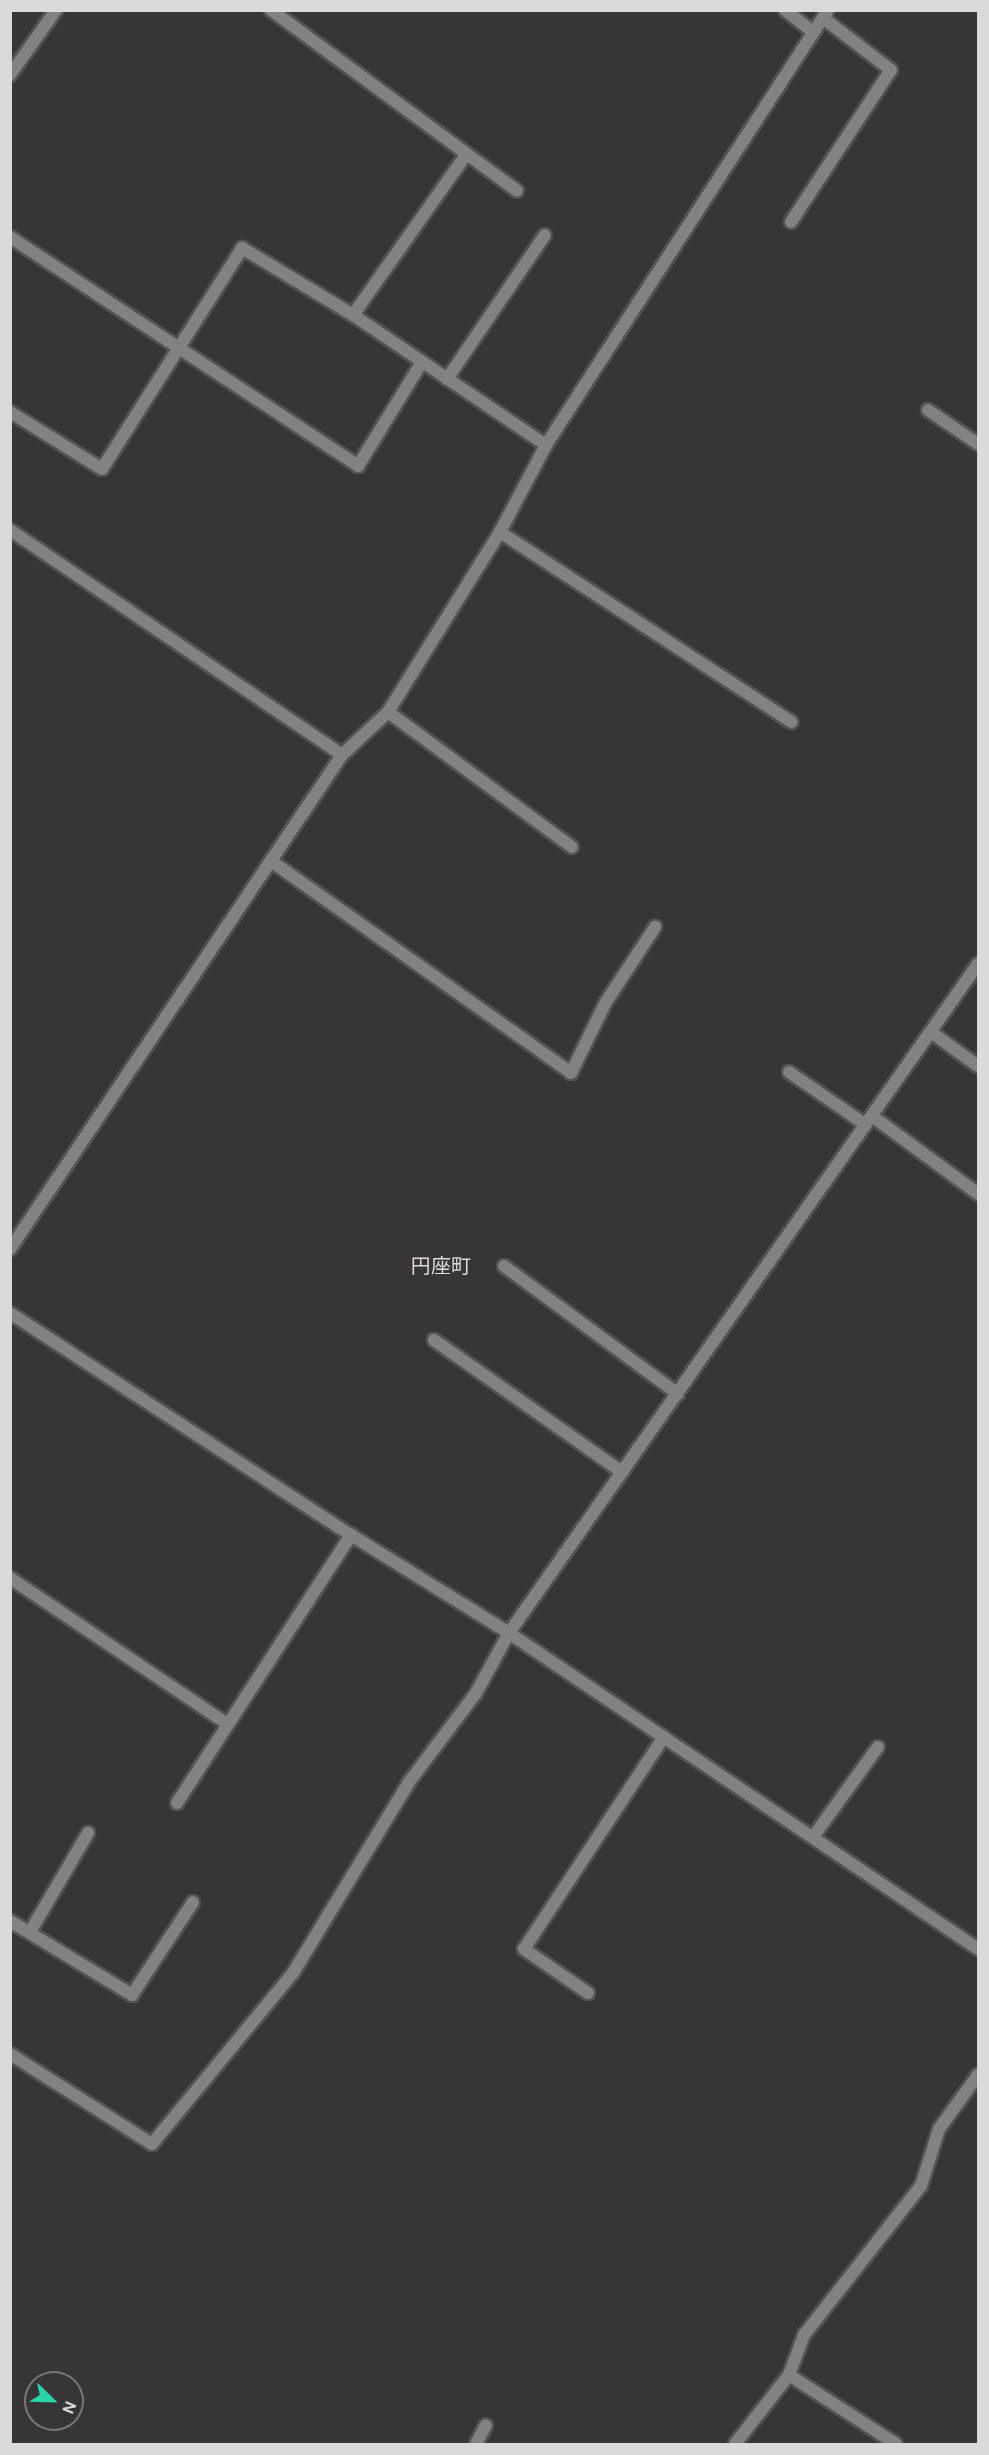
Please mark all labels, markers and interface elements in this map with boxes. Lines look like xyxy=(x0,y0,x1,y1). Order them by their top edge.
district label: 円座町 xyxy=(411,1254,471,1278)
north arrow xyxy=(24,2371,84,2431)
text: N xyxy=(57,2398,81,2417)

